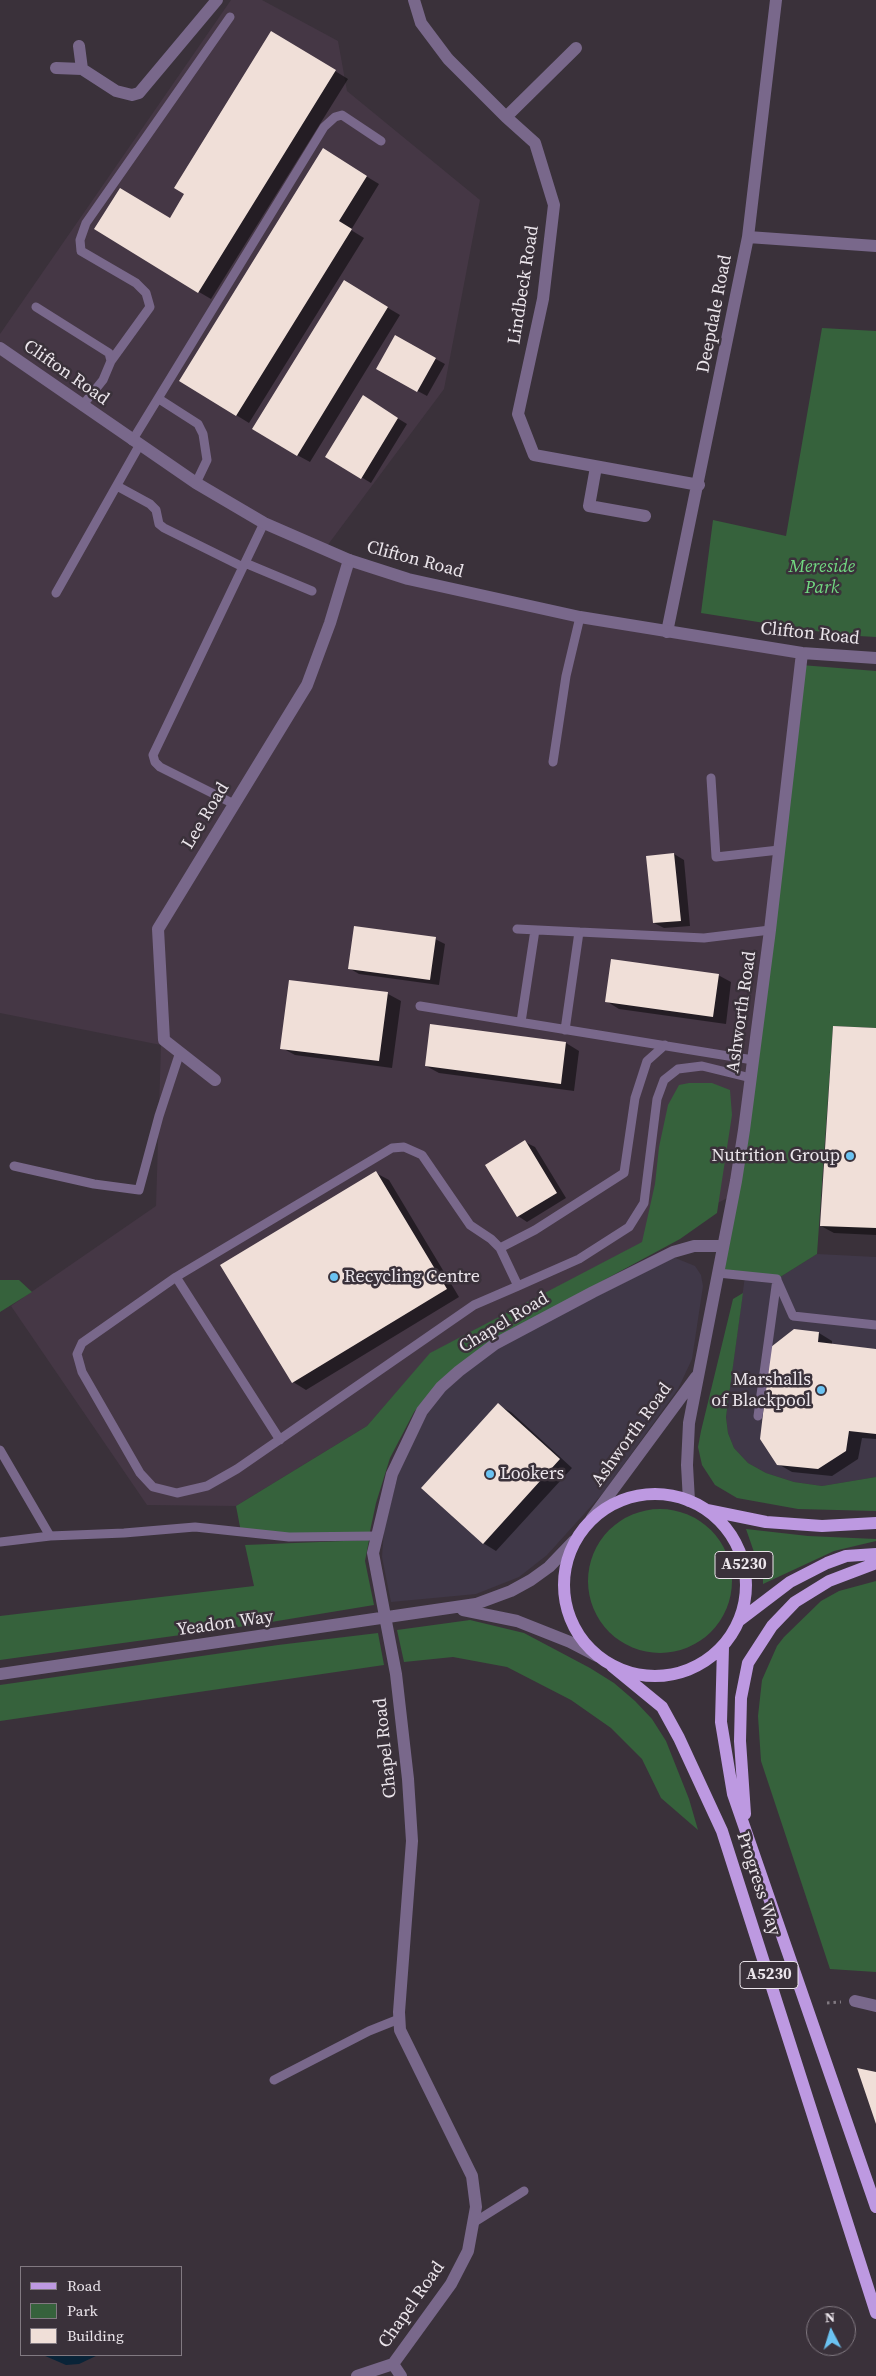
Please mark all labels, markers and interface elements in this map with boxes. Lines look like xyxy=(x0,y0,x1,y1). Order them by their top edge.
street label: Lindbeck Road xyxy=(504,224,544,346)
street label: Deepdale Road xyxy=(693,253,737,375)
street label: Clifton Road xyxy=(19,336,113,410)
street label: Clifton Road xyxy=(364,537,466,583)
park label: Mereside Park xyxy=(789,556,855,598)
street label: Clifton Road xyxy=(759,618,861,650)
street label: Lee Road xyxy=(178,779,234,853)
street label: Ashworth Road xyxy=(723,950,761,1074)
place label: Nutrition Group xyxy=(711,1145,840,1167)
marker: Nutrition Group xyxy=(844,1150,856,1162)
place label: Recycling Centre xyxy=(344,1266,480,1288)
marker: Recycling Centre xyxy=(328,1271,340,1283)
street label: Chapel Road xyxy=(455,1288,553,1358)
place label: Marshalls of Blackpool xyxy=(711,1369,811,1412)
street label: Ashworth Road xyxy=(587,1379,677,1491)
marker: Marshalls of Blackpool xyxy=(815,1384,827,1396)
place label: Lookers xyxy=(500,1463,564,1485)
marker: Lookers xyxy=(484,1468,496,1480)
road number: A5230 xyxy=(715,1552,773,1578)
street label: Yeadon Way xyxy=(175,1607,275,1641)
street label: Chapel Road xyxy=(370,1697,402,1799)
street label: Progress Way xyxy=(731,1829,785,1939)
road number: A5230 xyxy=(740,1962,798,1988)
street label: Chapel Road xyxy=(374,2258,450,2352)
legend xyxy=(20,2266,182,2356)
text: Road xyxy=(67,2275,101,2296)
text: Park xyxy=(67,2300,98,2321)
north arrow xyxy=(806,2306,856,2356)
text: N xyxy=(824,2307,836,2327)
text: Building xyxy=(67,2325,124,2346)

